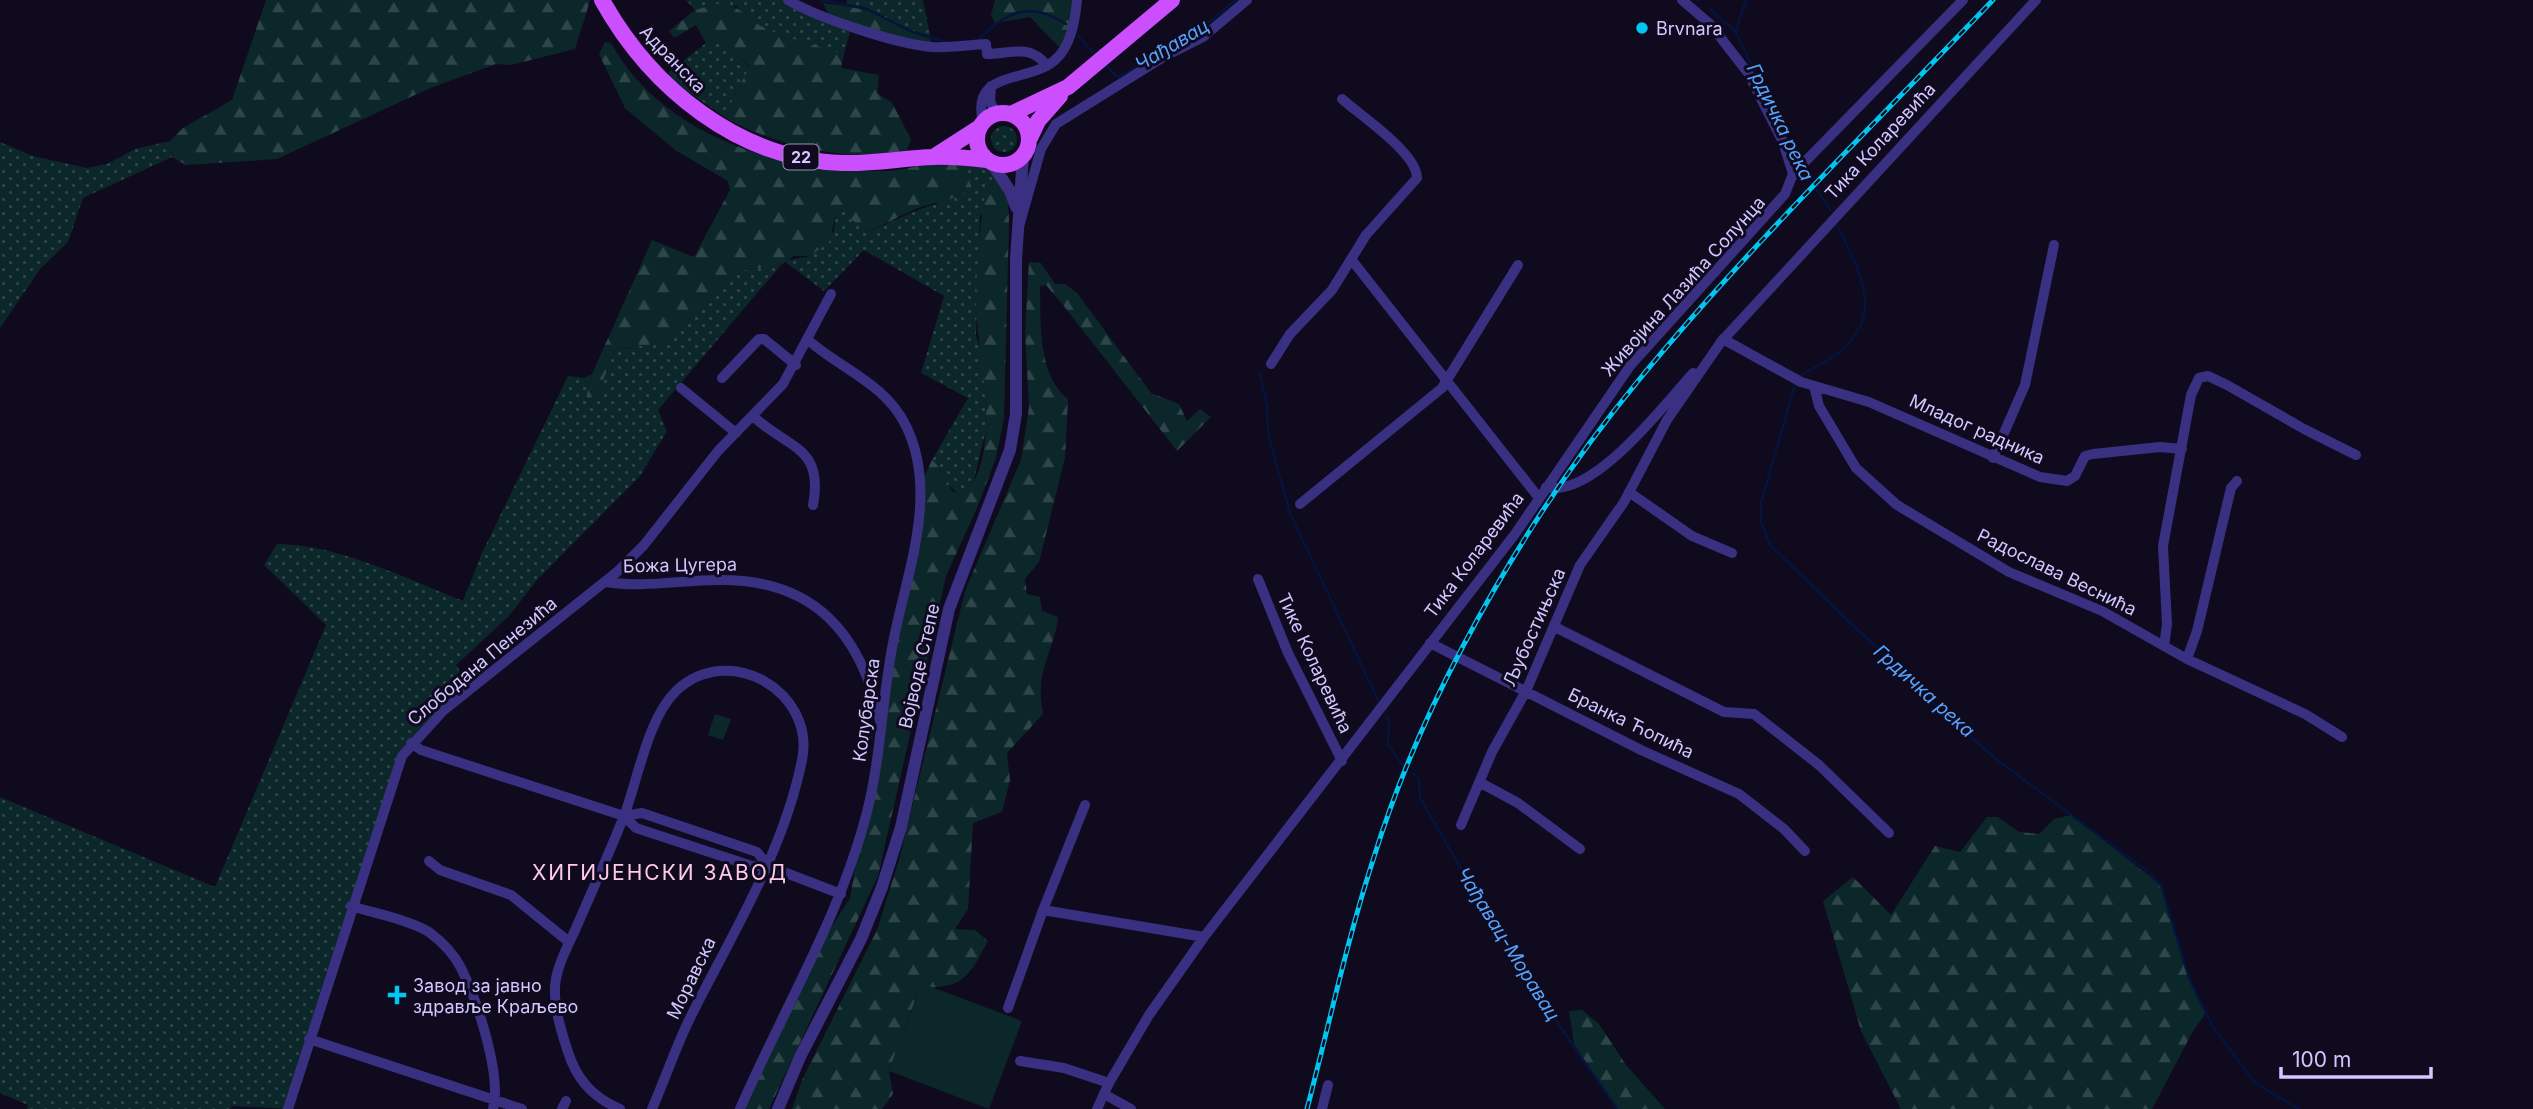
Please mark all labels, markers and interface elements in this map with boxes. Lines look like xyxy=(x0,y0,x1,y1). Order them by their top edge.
water label: Чађавац xyxy=(1131,14,1213,76)
place label: Brvnara xyxy=(1656,18,1723,39)
marker: Brvnara xyxy=(1634,20,1650,36)
street label: Адранска xyxy=(636,21,710,97)
water label: Грдичка река xyxy=(1742,60,1818,185)
street label: Тика Коларевића xyxy=(1821,78,1939,204)
road number: 22 xyxy=(784,144,818,169)
street label: Живојина Лазића Солунца xyxy=(1597,192,1769,380)
street label: Младог радника xyxy=(1906,390,2048,468)
street label: Тика Коларевића xyxy=(1420,488,1528,622)
street label: Радослава Веснића xyxy=(1974,524,2140,620)
street label: Божа Цугера xyxy=(623,554,737,576)
street label: Љубостињска xyxy=(1499,565,1569,689)
street label: Тике Коларевића xyxy=(1273,590,1357,736)
street label: Слободана Пенезића xyxy=(403,592,561,730)
street label: Војводе Степе xyxy=(894,601,944,731)
water label: Грдичка река xyxy=(1869,640,1979,742)
street label: Колубарска xyxy=(848,657,884,763)
street label: Бранка Ћопића xyxy=(1565,683,1697,763)
district label: ХИГИЈЕНСКИ ЗАВОД xyxy=(532,860,788,885)
water label: Чађавац-Моравац xyxy=(1452,863,1564,1025)
street label: Моравска xyxy=(662,934,720,1022)
place label: Завод за јавно здравље Краљево xyxy=(413,975,578,1017)
marker: Завод за јавно здравље Краљево xyxy=(387,985,407,1005)
scale bar xyxy=(2281,1036,2432,1080)
text: 100 m xyxy=(2292,1047,2351,1072)

